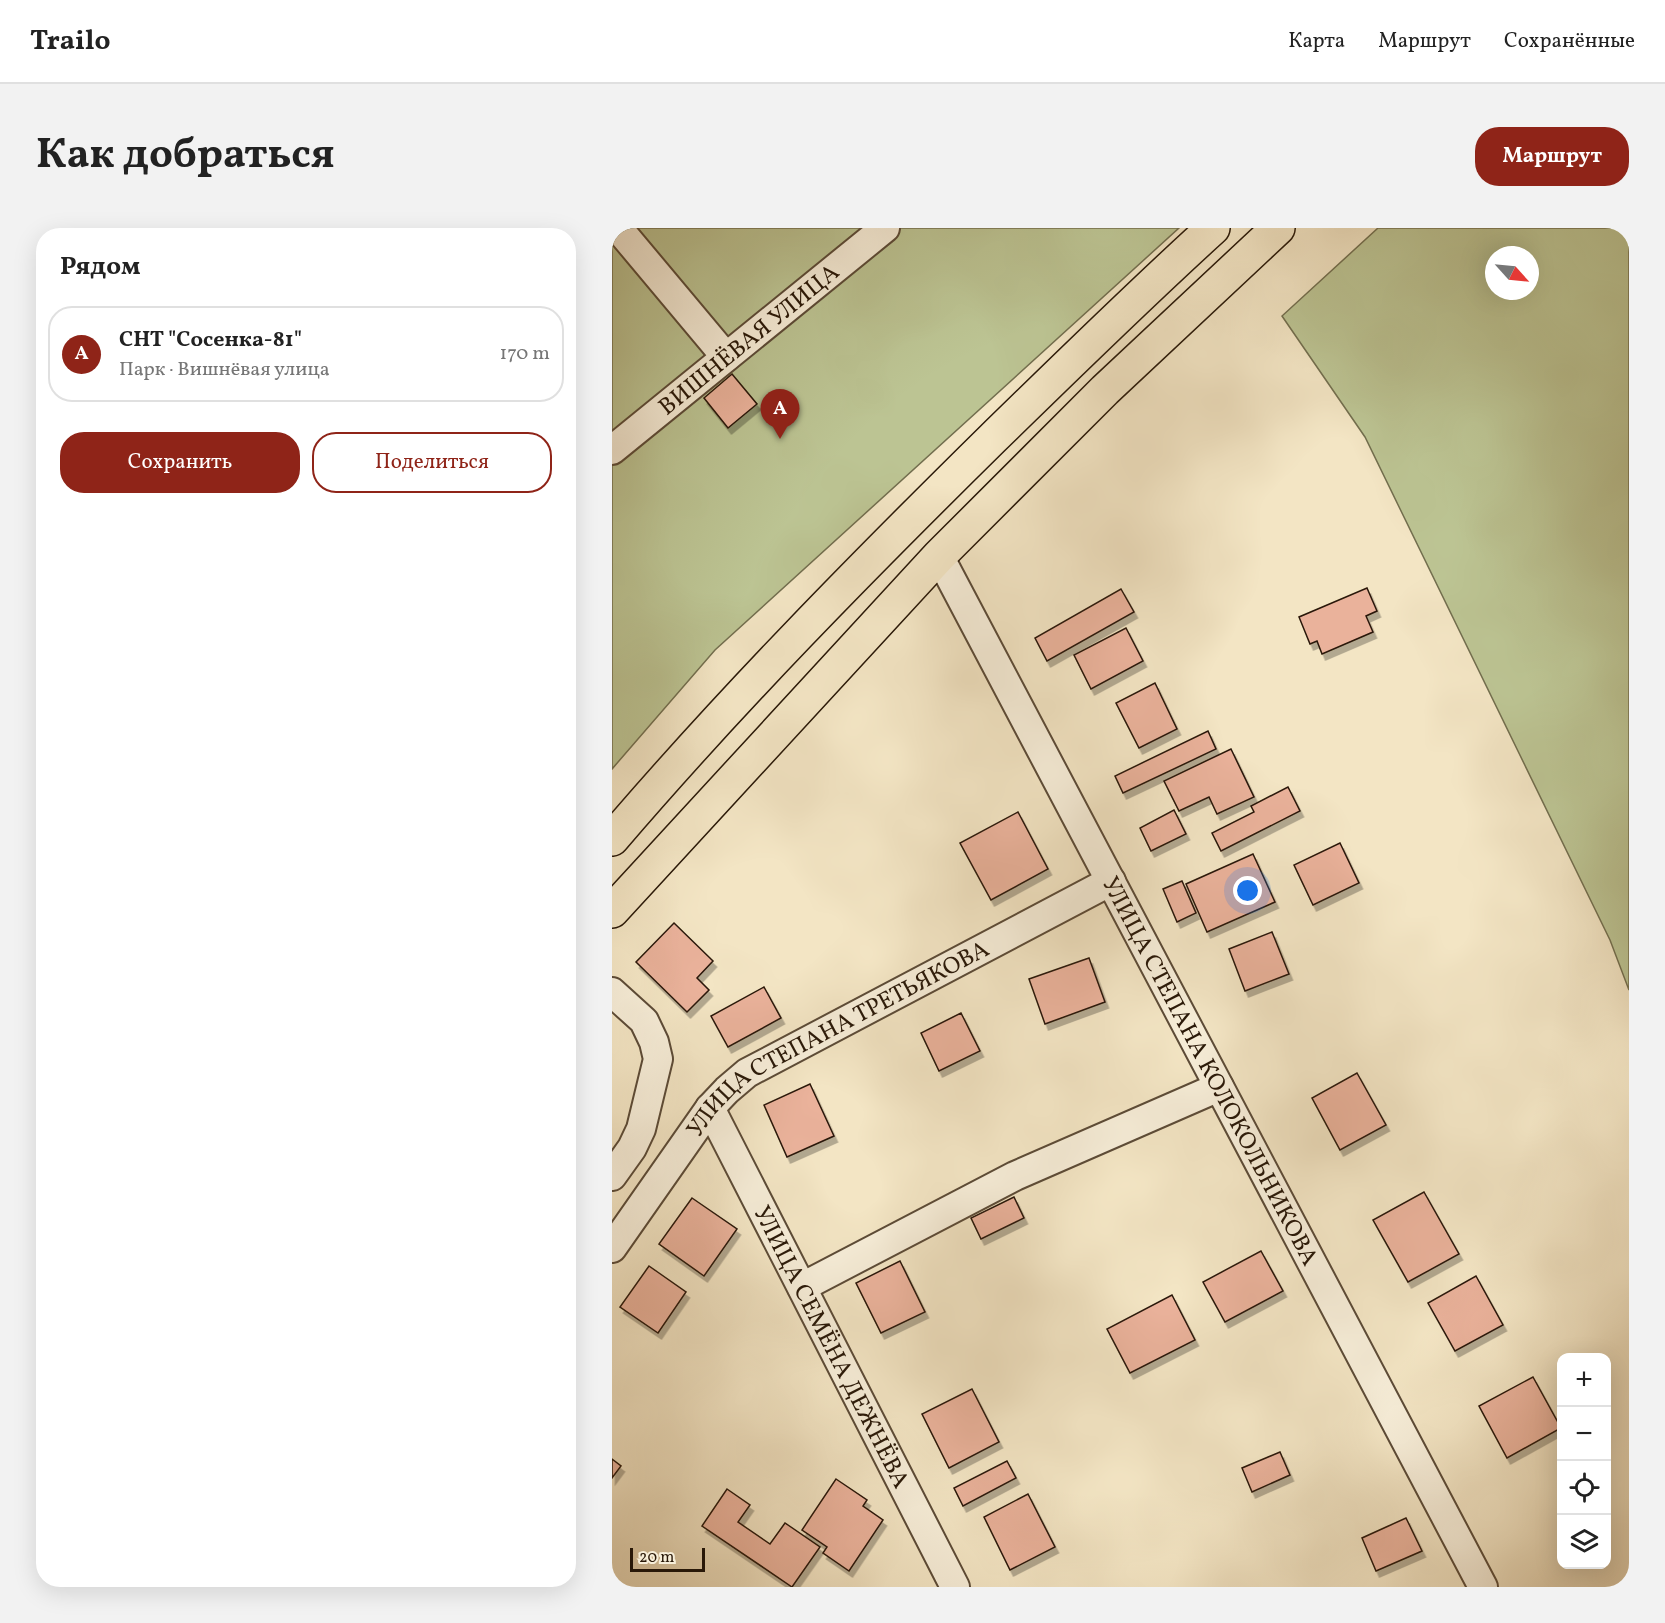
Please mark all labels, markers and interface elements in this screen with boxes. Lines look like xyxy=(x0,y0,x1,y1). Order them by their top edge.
text: Trailo xyxy=(30,22,111,61)
text: Карта xyxy=(1288,27,1345,56)
text: Маршрут xyxy=(1378,27,1471,56)
text: Сохранённые xyxy=(1504,27,1635,56)
text: Как добраться xyxy=(36,127,335,186)
button: Маршрут xyxy=(1475,127,1629,186)
north arrow xyxy=(1485,246,1539,300)
text: Рядом xyxy=(60,249,140,285)
street label: ВИШНЁВАЯ УЛИЦА xyxy=(652,257,848,424)
text: СНТ "Сосенка-81" xyxy=(119,325,302,356)
text: A xyxy=(74,340,89,368)
text: 170 m xyxy=(500,340,550,368)
text: Парк · Вишнёвая улица xyxy=(119,356,330,384)
pin: A xyxy=(760,390,800,439)
button: Сохранить xyxy=(60,432,300,493)
button: Поделиться xyxy=(312,432,552,493)
street label: УЛИЦА СТЕПАНА КОЛОКОЛЬНИКОВА xyxy=(1092,871,1326,1272)
your location xyxy=(1233,876,1262,905)
street label: УЛИЦА СТЕПАНА ТРЕТЬЯКОВА xyxy=(679,933,996,1145)
street label: УЛИЦА СЕМЁНА ДЕЖНЁВА xyxy=(744,1200,917,1495)
map controls xyxy=(1557,1353,1611,1569)
button: + xyxy=(1557,1353,1611,1407)
button: − xyxy=(1557,1407,1611,1461)
button: locate xyxy=(1557,1461,1611,1515)
button: layers xyxy=(1557,1515,1611,1569)
scale bar xyxy=(630,1545,705,1572)
text: 20 m xyxy=(639,1547,674,1569)

